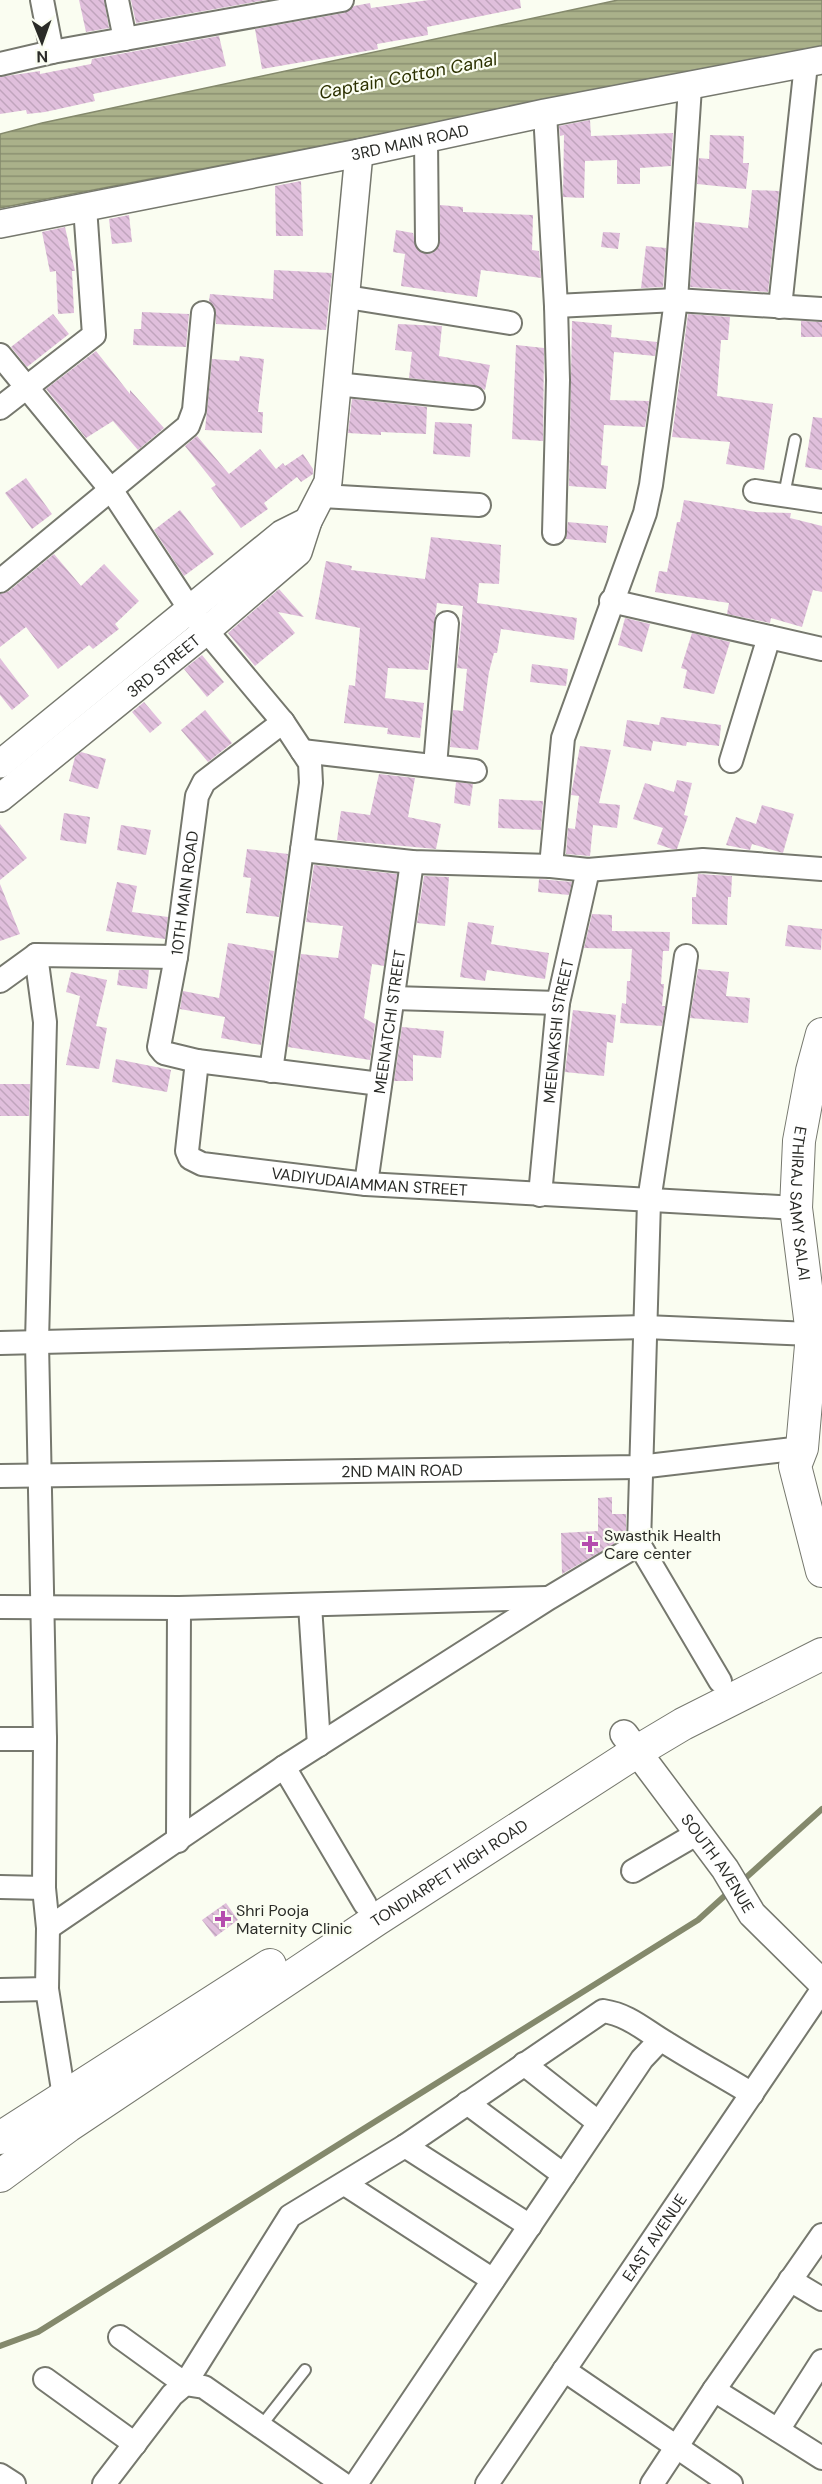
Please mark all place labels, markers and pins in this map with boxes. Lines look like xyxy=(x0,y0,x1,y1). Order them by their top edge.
place label: Swasthik Health Care center xyxy=(604,1525,721,1564)
marker: Swasthik Health Care center xyxy=(581,1535,599,1553)
place label: Shri Pooja Maternity Clinic xyxy=(236,1900,353,1939)
marker: Shri Pooja Maternity Clinic xyxy=(214,1910,232,1928)

